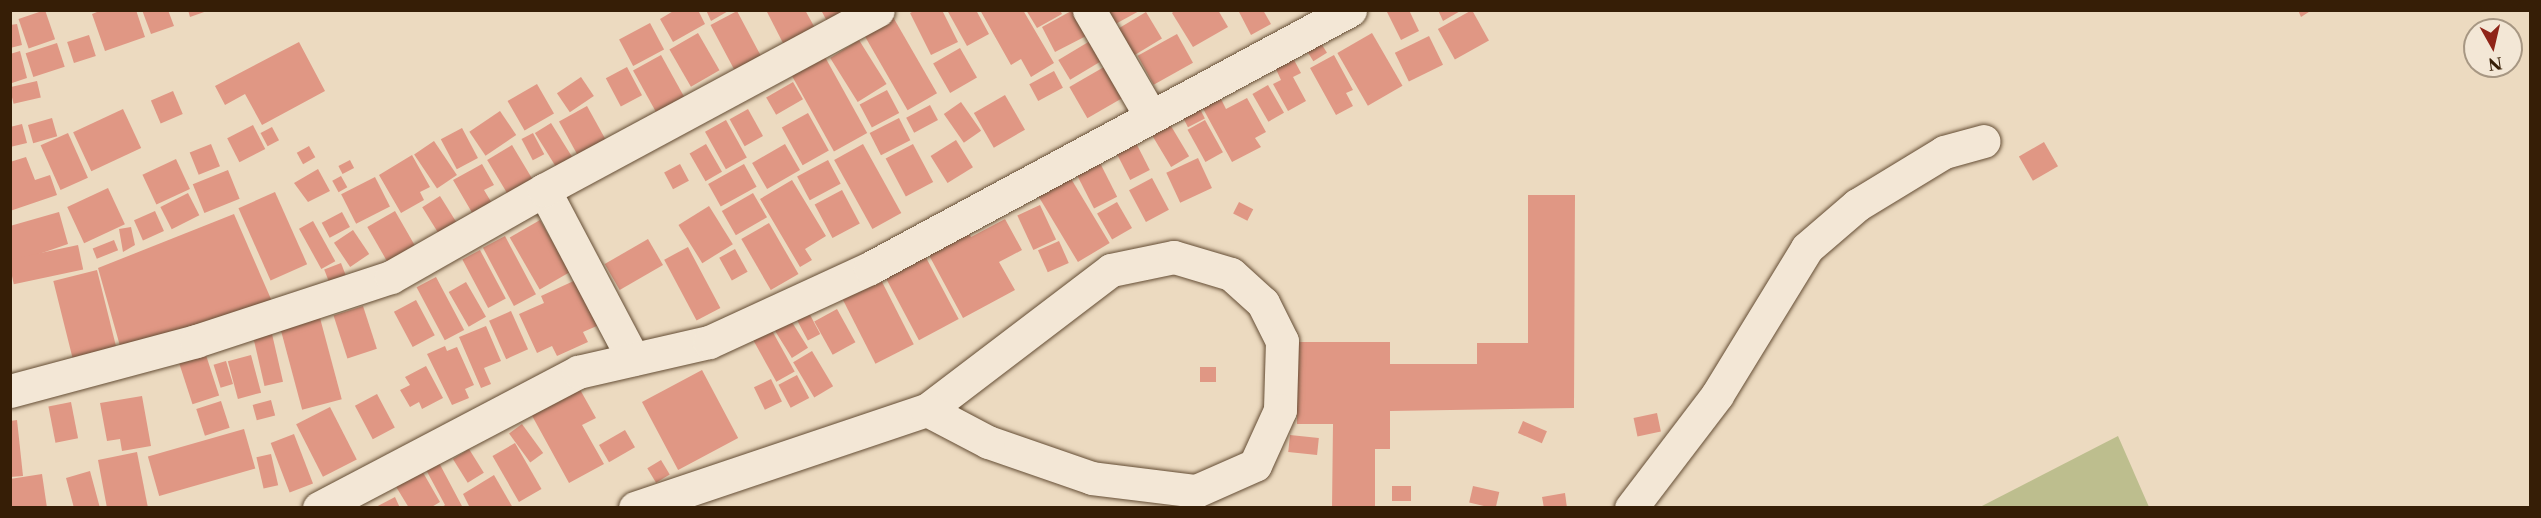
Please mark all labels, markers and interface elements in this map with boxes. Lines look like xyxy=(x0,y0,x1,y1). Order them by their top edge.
north arrow xyxy=(2463,18,2523,78)
text: N xyxy=(2487,53,2504,75)

